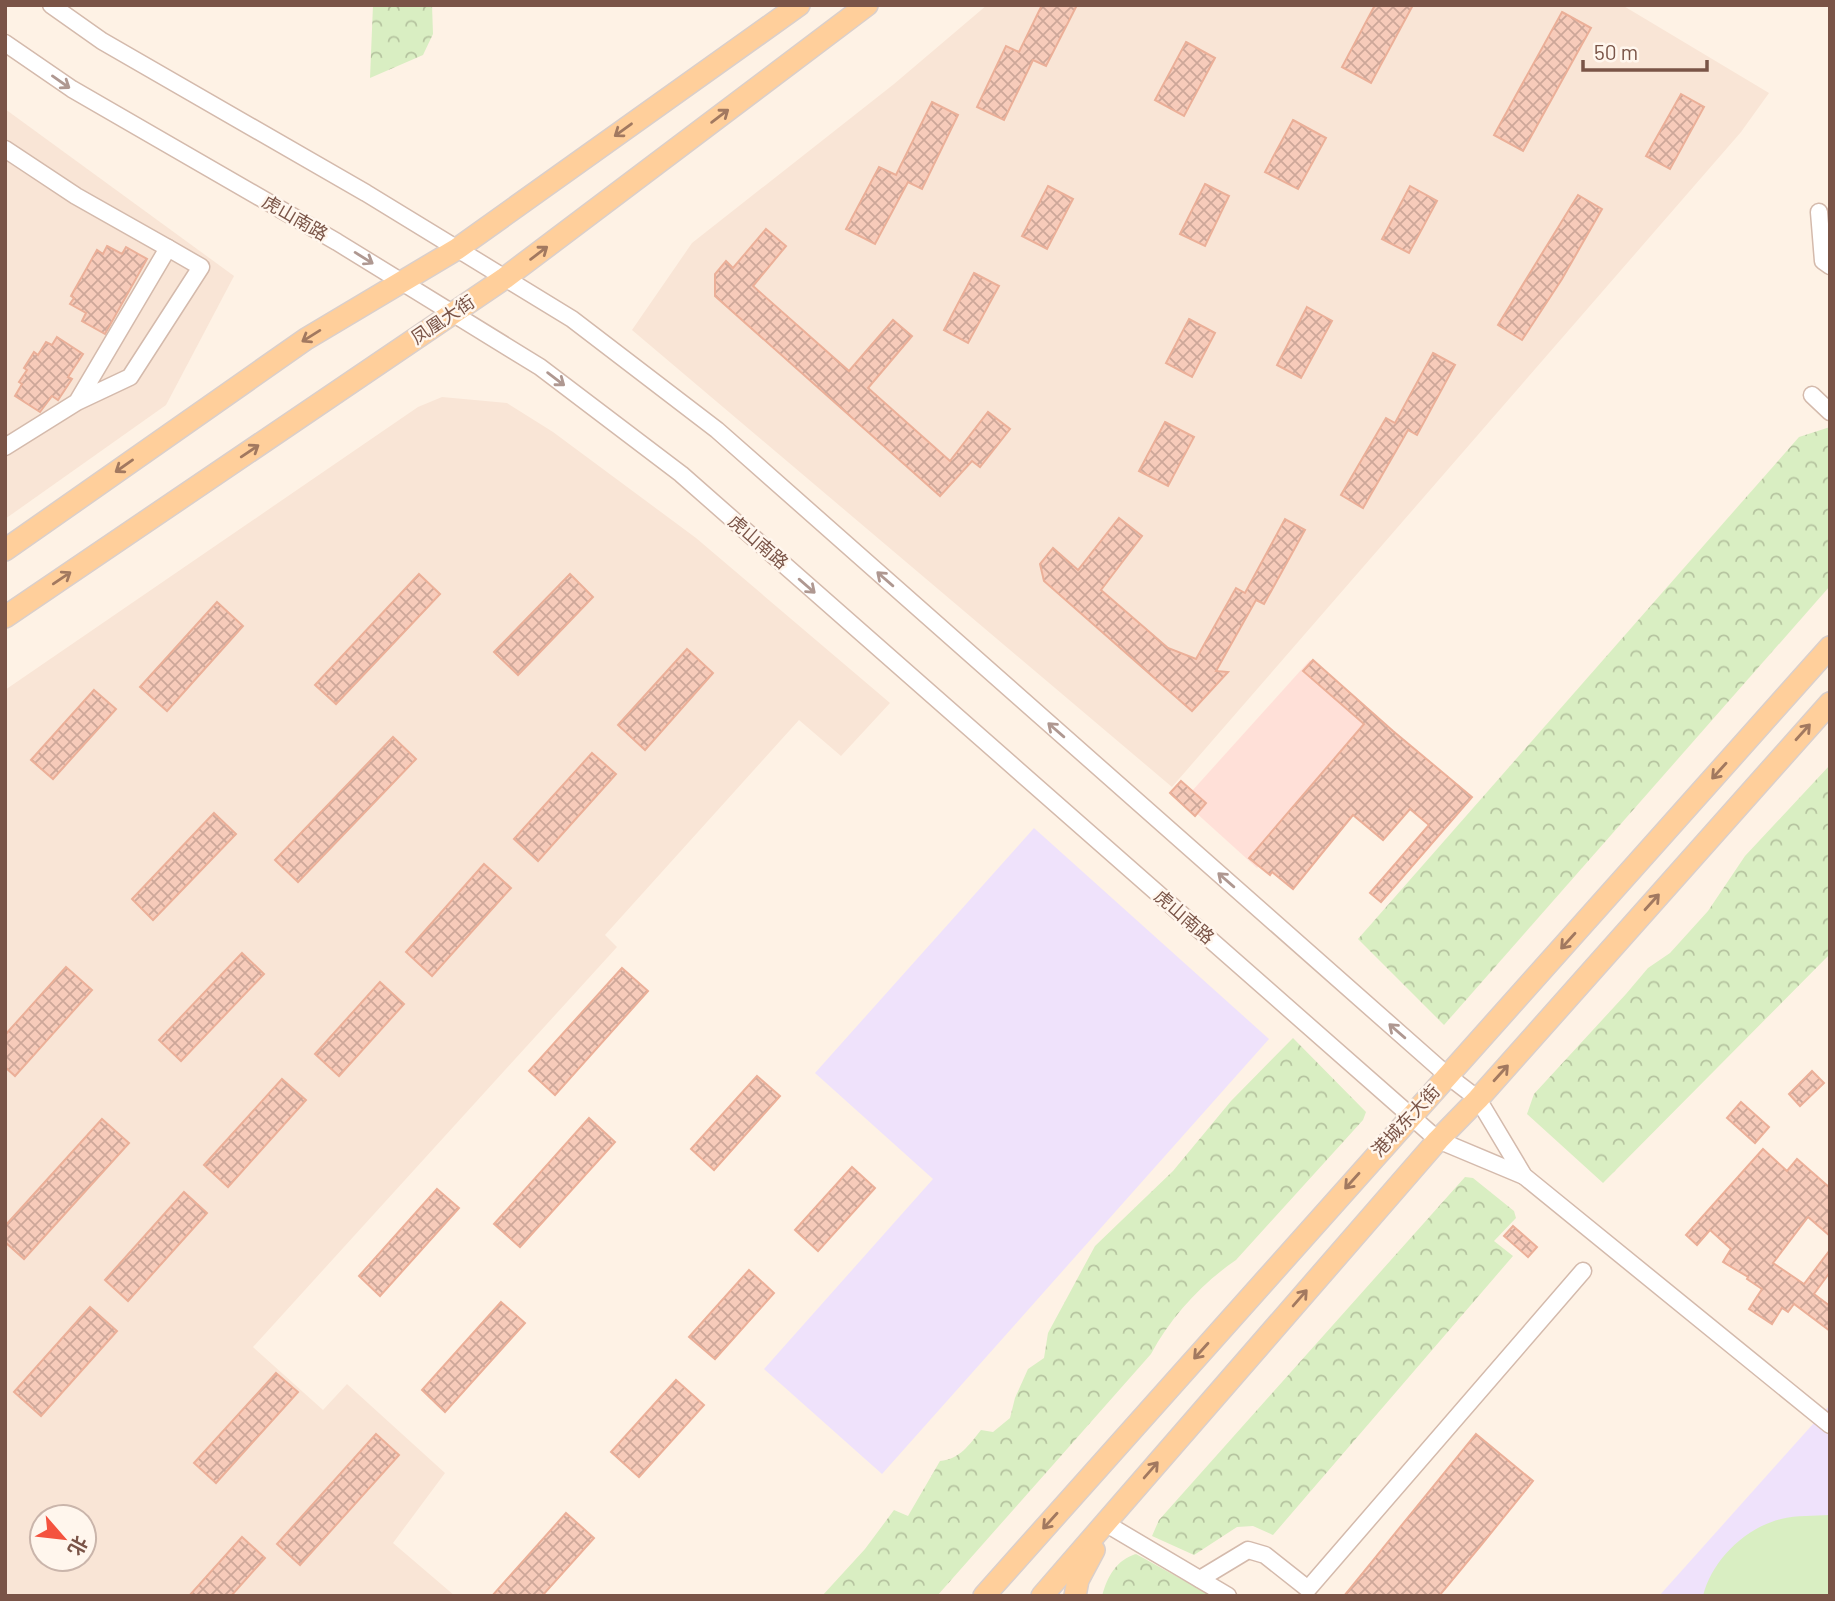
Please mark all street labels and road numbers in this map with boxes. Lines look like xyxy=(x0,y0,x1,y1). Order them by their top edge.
street label: 虎山南路 xyxy=(259,190,332,245)
street label: 凤凰大街 xyxy=(406,290,478,348)
street label: 虎山南路 xyxy=(724,509,793,573)
street label: 虎山南路 xyxy=(1150,884,1219,948)
street label: 港城东大街 xyxy=(1367,1080,1444,1161)

